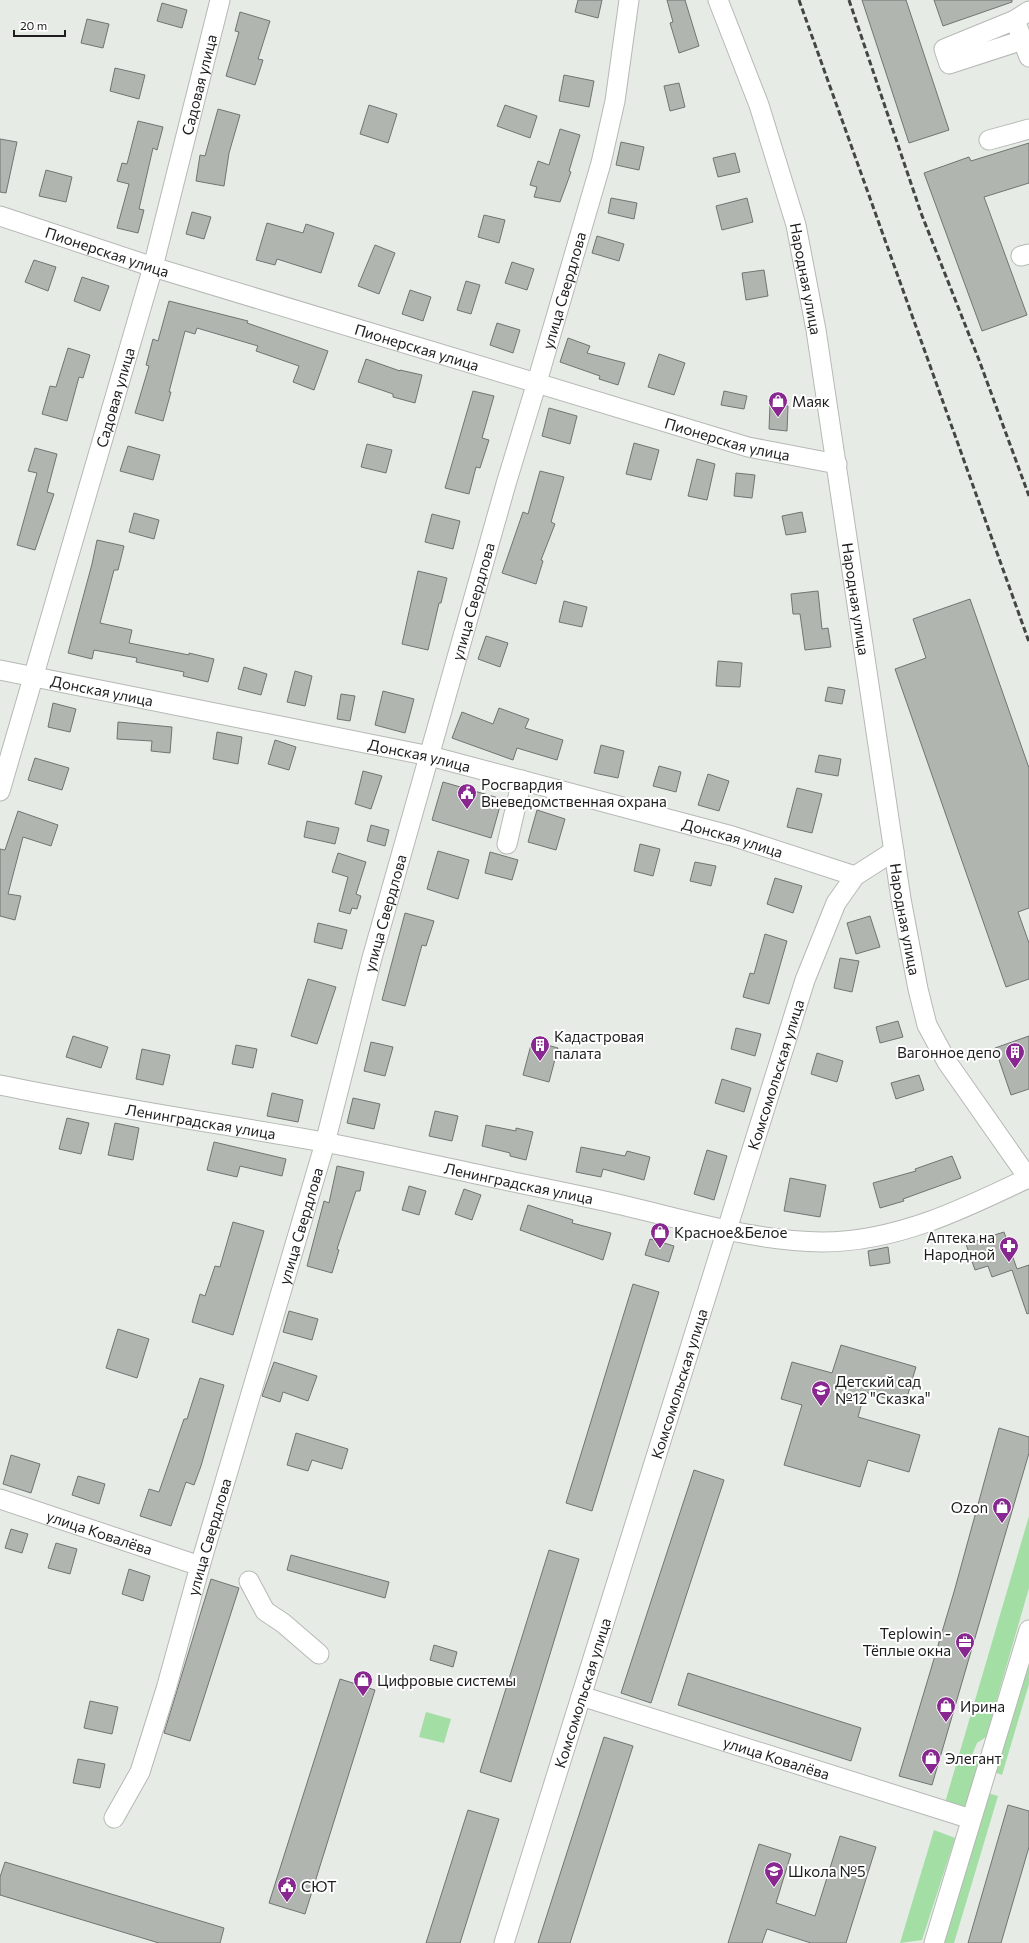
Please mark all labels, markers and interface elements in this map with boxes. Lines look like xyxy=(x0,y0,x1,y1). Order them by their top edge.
scale bar xyxy=(14,12,65,38)
text: 20 m xyxy=(20,18,47,32)
street label: Садовая улица xyxy=(177,32,220,137)
street label: Народная улица xyxy=(787,221,826,336)
street label: Пионерская улица xyxy=(43,223,171,280)
street label: улица Свердлова xyxy=(538,230,589,351)
street label: Пионерская улица xyxy=(353,320,481,374)
street label: Садовая улица xyxy=(92,345,138,450)
shop icon: Маяк xyxy=(767,390,789,418)
place label: Маяк xyxy=(792,392,830,410)
street label: Пионерская улица xyxy=(663,413,792,464)
street label: улица Свердлова xyxy=(448,541,498,662)
street label: Народная улица xyxy=(839,541,873,656)
street label: Донская улица xyxy=(49,671,155,709)
street label: Донская улица xyxy=(367,735,473,775)
place label: Росгвардия Вневедомственная охрана xyxy=(481,775,667,810)
public building icon: Росгвардия Вневедомственная охрана xyxy=(456,782,478,810)
street label: Донская улица xyxy=(680,814,785,861)
street label: улица Свердлова xyxy=(360,852,410,974)
street label: Народная улица xyxy=(887,862,924,977)
street label: Комсомольская улица xyxy=(744,997,807,1152)
place label: Кадастровая палата xyxy=(554,1027,644,1062)
building icon: Кадастровая палата xyxy=(529,1034,551,1062)
building icon: Вагонное депо xyxy=(1004,1041,1026,1069)
place label: Вагонное депо xyxy=(897,1043,1001,1061)
street label: Ленинградская улица xyxy=(124,1100,277,1143)
street label: Ленинградская улица xyxy=(443,1158,595,1207)
street label: улица Свердлова xyxy=(275,1165,326,1287)
shop icon: Красное&Белое xyxy=(649,1221,671,1249)
place label: Красное&Белое xyxy=(674,1223,787,1241)
place label: Аптека на Народной xyxy=(923,1228,995,1263)
pharmacy icon: Аптека на Народной xyxy=(998,1235,1020,1263)
street label: Комсомольская улица xyxy=(647,1306,711,1461)
place label: Детский сад №12 "Сказка" xyxy=(835,1372,930,1407)
school or university icon: Детский сад №12 "Сказка" xyxy=(810,1379,832,1407)
street label: улица Свердлова xyxy=(183,1476,234,1597)
shop icon: Ozon xyxy=(991,1496,1013,1524)
place label: Ozon xyxy=(951,1498,988,1516)
street label: улица Ковалёва xyxy=(44,1506,155,1558)
street label: Комсомольская улица xyxy=(550,1616,614,1770)
place label: Teplowin - Тёплые окна xyxy=(862,1624,951,1659)
office icon: Teplowin - Тёплые окна xyxy=(954,1631,976,1659)
shop icon: Цифровые системы xyxy=(352,1669,374,1697)
place label: Цифровые системы xyxy=(377,1671,516,1689)
shop icon: Ирина xyxy=(935,1695,957,1723)
place label: Ирина xyxy=(960,1697,1005,1715)
street label: улица Ковалёва xyxy=(721,1732,832,1783)
shop icon: Элегант xyxy=(920,1747,942,1775)
place label: Элегант xyxy=(945,1749,1002,1767)
school or university icon: Школа №5 xyxy=(763,1860,785,1888)
place label: Школа №5 xyxy=(788,1862,866,1880)
public building icon: СЮТ xyxy=(276,1875,298,1903)
place label: СЮТ xyxy=(301,1877,337,1895)

